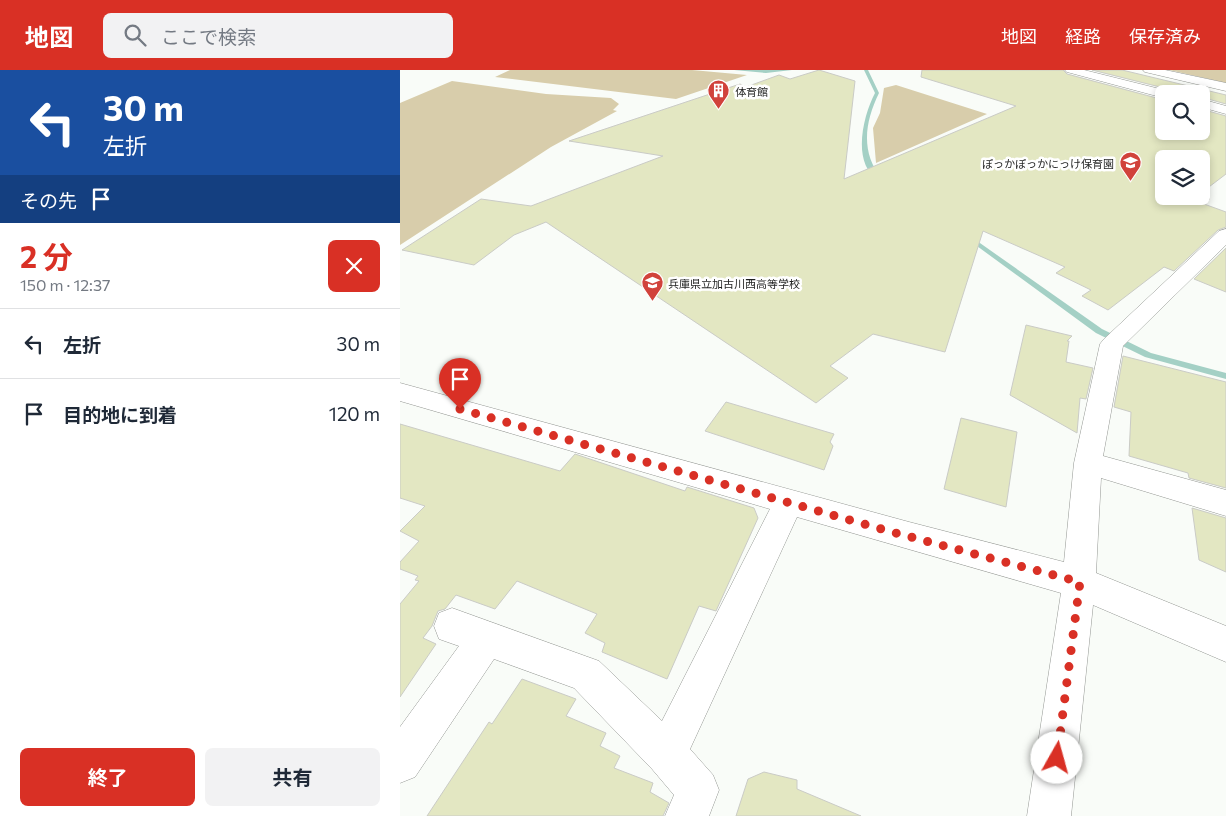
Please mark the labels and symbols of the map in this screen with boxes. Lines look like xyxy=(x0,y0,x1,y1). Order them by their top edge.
building icon: 体育館 xyxy=(707,79,731,110)
place label: 体育館 xyxy=(735,85,768,98)
school or university icon: ぽっかぽっかにっけ保育園 xyxy=(1118,151,1142,182)
place label: ぽっかぽっかにっけ保育園 xyxy=(982,157,1114,170)
school or university icon: 兵庫県立加古川西高等学校 xyxy=(640,271,664,302)
place label: 兵庫県立加古川西高等学校 xyxy=(668,277,800,290)
pin xyxy=(439,358,481,409)
position arrow xyxy=(1030,731,1082,783)

